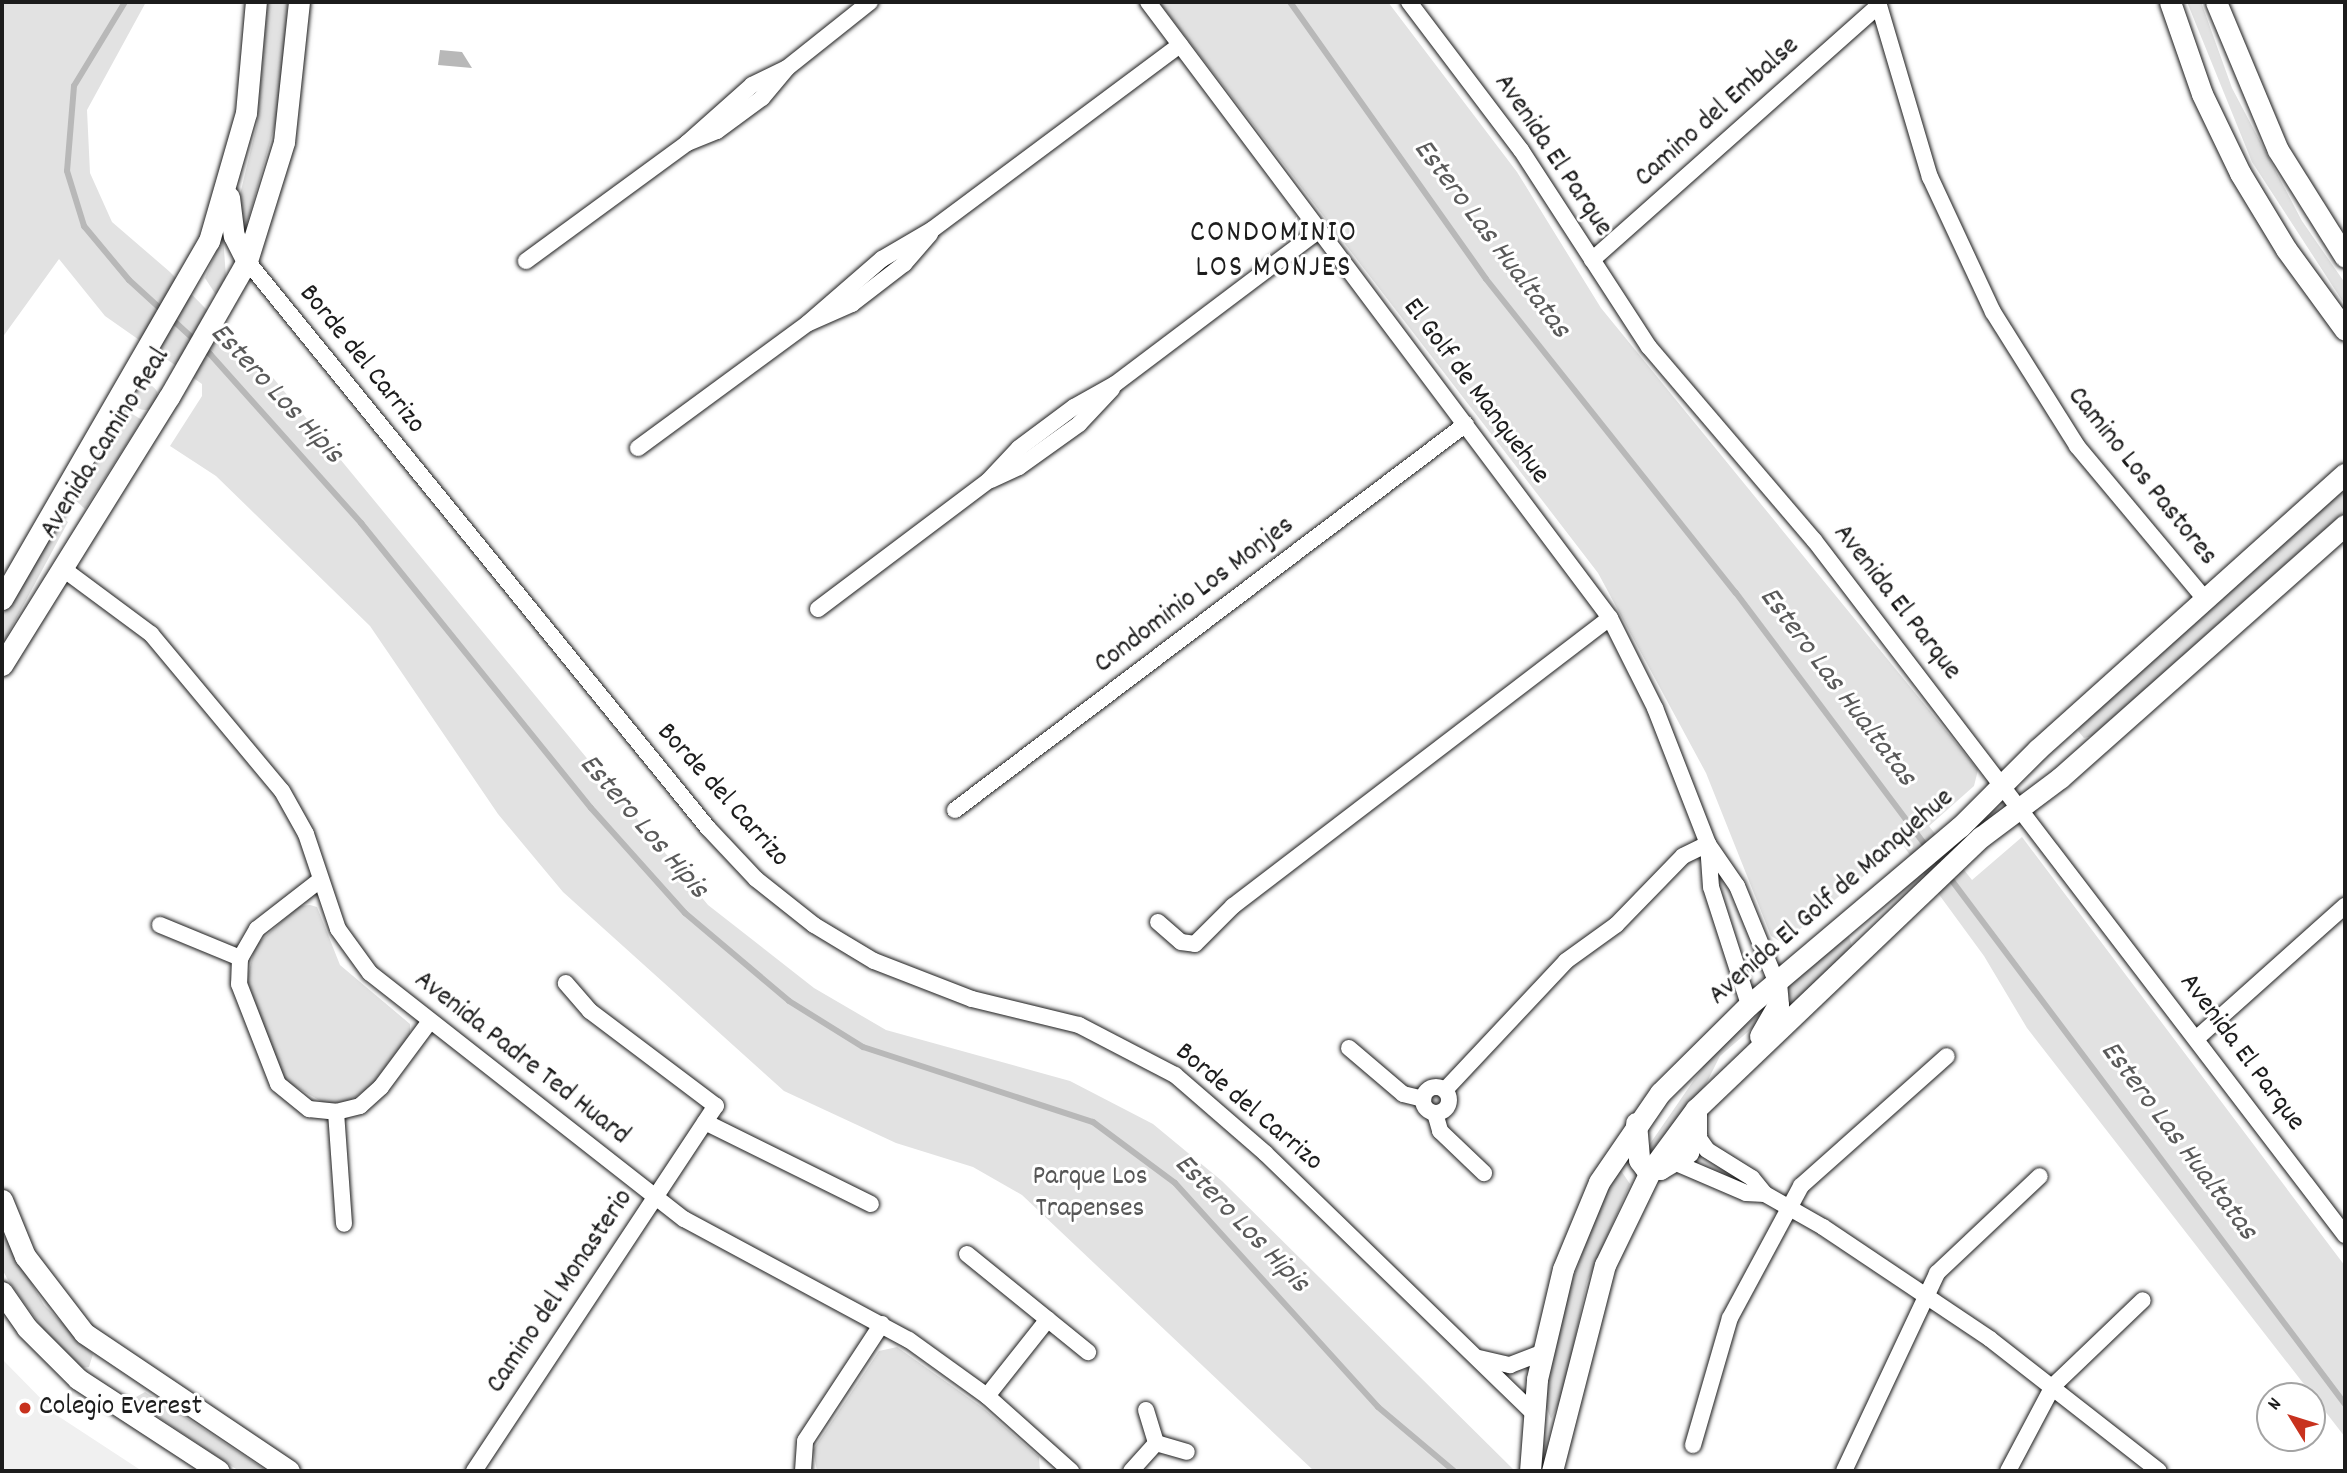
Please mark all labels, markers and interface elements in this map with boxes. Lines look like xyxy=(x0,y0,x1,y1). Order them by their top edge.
street label: Camino del Embalse xyxy=(1629,30,1807,196)
street label: Avenida El Parque xyxy=(1485,68,1619,244)
water label: Estero Las Hualtatas xyxy=(1403,133,1577,347)
district label: CONDOMINIO LOS MONJES xyxy=(1191,217,1357,288)
street label: Borde del Carrizo xyxy=(291,279,431,441)
street label: El Golf de Manquehue xyxy=(1394,293,1556,491)
water label: Estero Los Hipis xyxy=(201,317,349,473)
street label: Avenida Camino Real xyxy=(34,342,178,546)
street label: Camino Los Pastores xyxy=(2059,381,2223,573)
street label: Condominio Los Monjes xyxy=(1088,510,1302,682)
street label: Avenida El Parque xyxy=(1825,518,1967,688)
water label: Estero Las Hualtatas xyxy=(1749,581,1923,795)
street label: Borde del Carrizo xyxy=(648,717,796,875)
water label: Estero Los Hipis xyxy=(569,748,715,908)
street label: Avenida El Golf de Manquehue xyxy=(1703,782,1961,1014)
street label: Avenida Padre Ted Huard xyxy=(407,964,635,1154)
street label: Avenida El Parque xyxy=(2171,967,2311,1139)
water label: Estero Las Hualtatas xyxy=(2090,1035,2264,1249)
street label: Borde del Carrizo xyxy=(1167,1036,1329,1180)
water label: Estero Los Hipis xyxy=(1165,1148,1315,1302)
park label: Parque Los Trapenses xyxy=(1032,1161,1148,1227)
street label: Camino del Monasterio xyxy=(480,1184,642,1400)
north arrow xyxy=(2256,1382,2326,1452)
place label: Colegio Everest xyxy=(39,1391,202,1425)
text: N xyxy=(2262,1393,2289,1417)
marker: Colegio Everest xyxy=(17,1400,33,1416)

